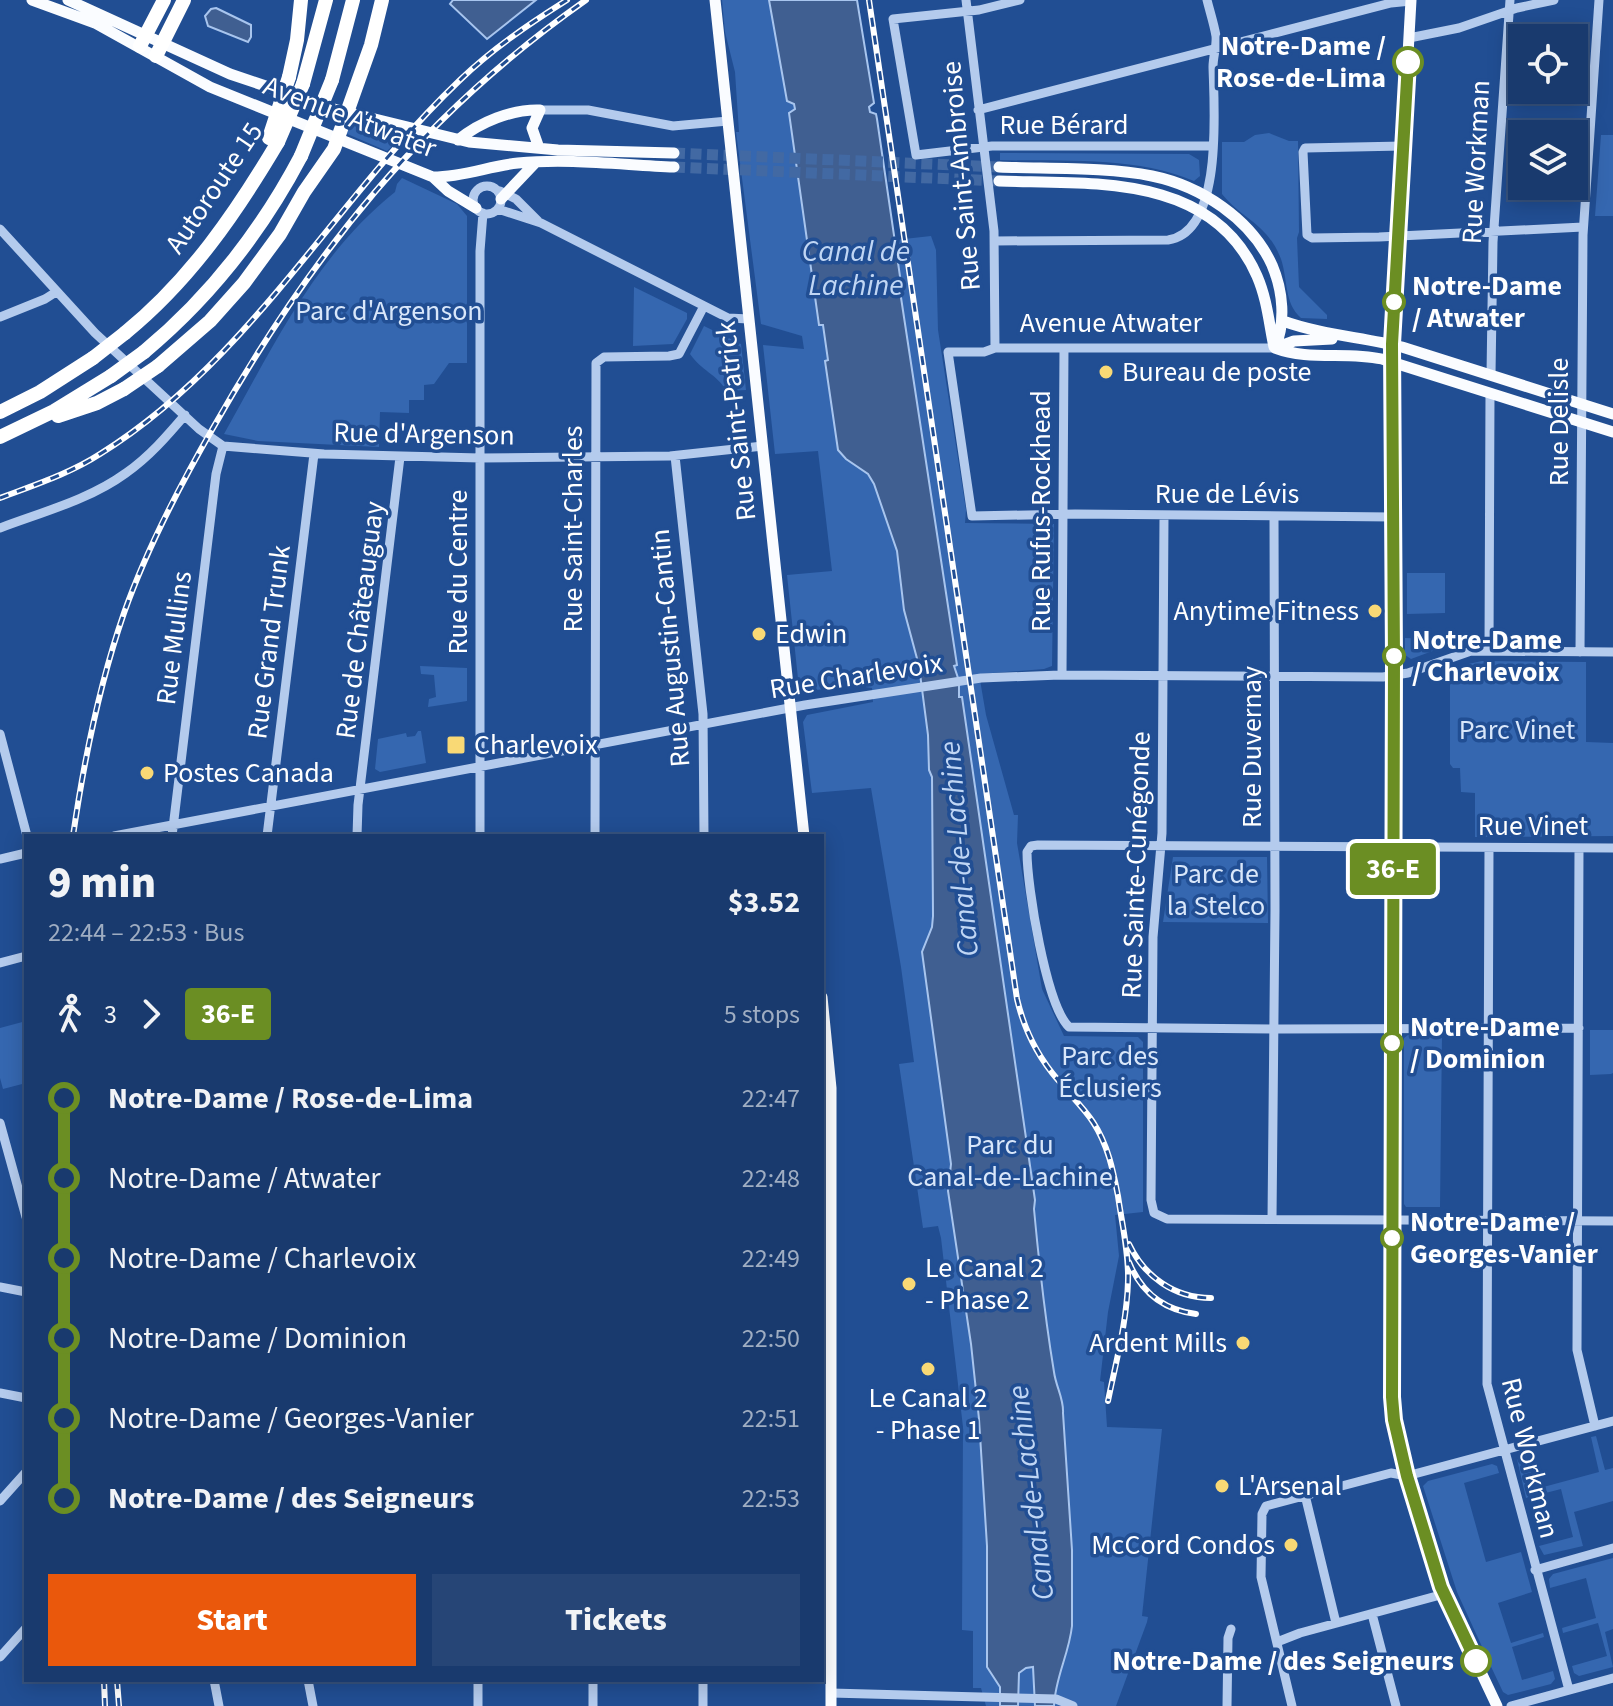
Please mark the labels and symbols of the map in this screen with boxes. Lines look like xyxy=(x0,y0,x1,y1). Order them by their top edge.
place label: Notre-Dame / Rose-de-Lima xyxy=(1216,26,1386,98)
marker: Notre-Dame / Rose-de-Lima xyxy=(1393,47,1423,77)
street label: Rue Saint-Ambroise xyxy=(931,59,991,293)
street label: Avenue Atwater xyxy=(258,66,443,168)
street label: Rue Workman xyxy=(1452,79,1500,245)
street label: Rue Bérard xyxy=(999,105,1129,145)
street label: Autoroute 15 xyxy=(155,114,273,262)
water label: Canal de Lachine xyxy=(802,230,910,307)
place label: Notre-Dame / Atwater xyxy=(1412,266,1562,338)
park label: Parc d'Argenson xyxy=(295,291,483,331)
marker: Notre-Dame / Atwater xyxy=(1383,291,1405,313)
street label: Avenue Atwater xyxy=(1020,303,1203,343)
street label: Rue Saint-Patrick xyxy=(706,319,766,523)
place label: Bureau de poste xyxy=(1122,352,1311,392)
street label: Rue Delisle xyxy=(1539,358,1579,486)
marker: Bureau de poste xyxy=(1097,363,1115,381)
street label: Rue Rufus-Rockhead xyxy=(1021,390,1061,632)
street label: Rue d'Argenson xyxy=(333,412,515,456)
street label: Rue Saint-Charles xyxy=(553,425,593,633)
street label: Rue de Lévis xyxy=(1155,474,1299,514)
street label: Rue du Centre xyxy=(438,489,478,655)
street label: Rue de Châteauguay xyxy=(326,499,394,741)
street label: Rue Augustin-Cantin xyxy=(640,527,700,769)
street label: Rue Grand Trunk xyxy=(237,542,301,741)
street label: Rue Mullins xyxy=(146,569,202,707)
place label: Anytime Fitness xyxy=(1173,591,1359,631)
marker: Anytime Fitness xyxy=(1366,602,1384,620)
place label: Edwin xyxy=(775,614,847,654)
place label: Notre-Dame / Charlevoix xyxy=(1412,620,1562,692)
marker: Edwin xyxy=(750,625,768,643)
street label: Rue Charlevoix xyxy=(767,643,946,709)
marker: Notre-Dame / Charlevoix xyxy=(1383,645,1405,667)
street label: Rue Duvernay xyxy=(1232,666,1272,828)
park label: Parc Vinet xyxy=(1459,710,1576,750)
place label: Charlevoix xyxy=(474,725,598,765)
street label: Rue Sainte-Cunégonde xyxy=(1111,731,1161,999)
marker: Charlevoix xyxy=(445,734,467,756)
water label: Canal-de-Lachine xyxy=(928,739,990,959)
place label: Postes Canada xyxy=(163,753,334,793)
marker: Postes Canada xyxy=(138,764,156,782)
street label: Rue Vinet xyxy=(1478,806,1589,846)
line badge: 36-E xyxy=(1337,843,1449,895)
park label: Parc de la Stelco xyxy=(1167,854,1265,926)
place label: Notre-Dame / Dominion xyxy=(1410,1007,1560,1079)
marker: Notre-Dame / Dominion xyxy=(1381,1032,1403,1054)
park label: Parc des Éclusiers xyxy=(1058,1036,1162,1108)
park label: Parc du Canal-de-Lachine xyxy=(907,1125,1113,1197)
place label: Notre-Dame / Georges-Vanier xyxy=(1410,1202,1599,1274)
marker: Notre-Dame / Georges-Vanier xyxy=(1381,1227,1403,1249)
place label: Le Canal 2 - Phase 2 xyxy=(925,1248,1044,1320)
marker: Le Canal 2 - Phase 2 xyxy=(900,1275,918,1293)
place label: Ardent Mills xyxy=(1089,1323,1227,1363)
marker: Ardent Mills xyxy=(1234,1334,1252,1352)
marker: Le Canal 2 - Phase 1 xyxy=(919,1360,937,1378)
street label: Rue Workman xyxy=(1491,1374,1569,1542)
place label: Le Canal 2 - Phase 1 xyxy=(869,1378,987,1450)
water label: Canal-de-Lachine xyxy=(996,1383,1066,1603)
place label: L'Arsenal xyxy=(1238,1466,1342,1506)
marker: L'Arsenal xyxy=(1213,1477,1231,1495)
place label: McCord Condos xyxy=(1091,1525,1275,1565)
marker: McCord Condos xyxy=(1282,1536,1300,1554)
place label: Notre-Dame / des Seigneurs xyxy=(1112,1641,1454,1681)
marker: Notre-Dame / des Seigneurs xyxy=(1461,1646,1491,1676)

